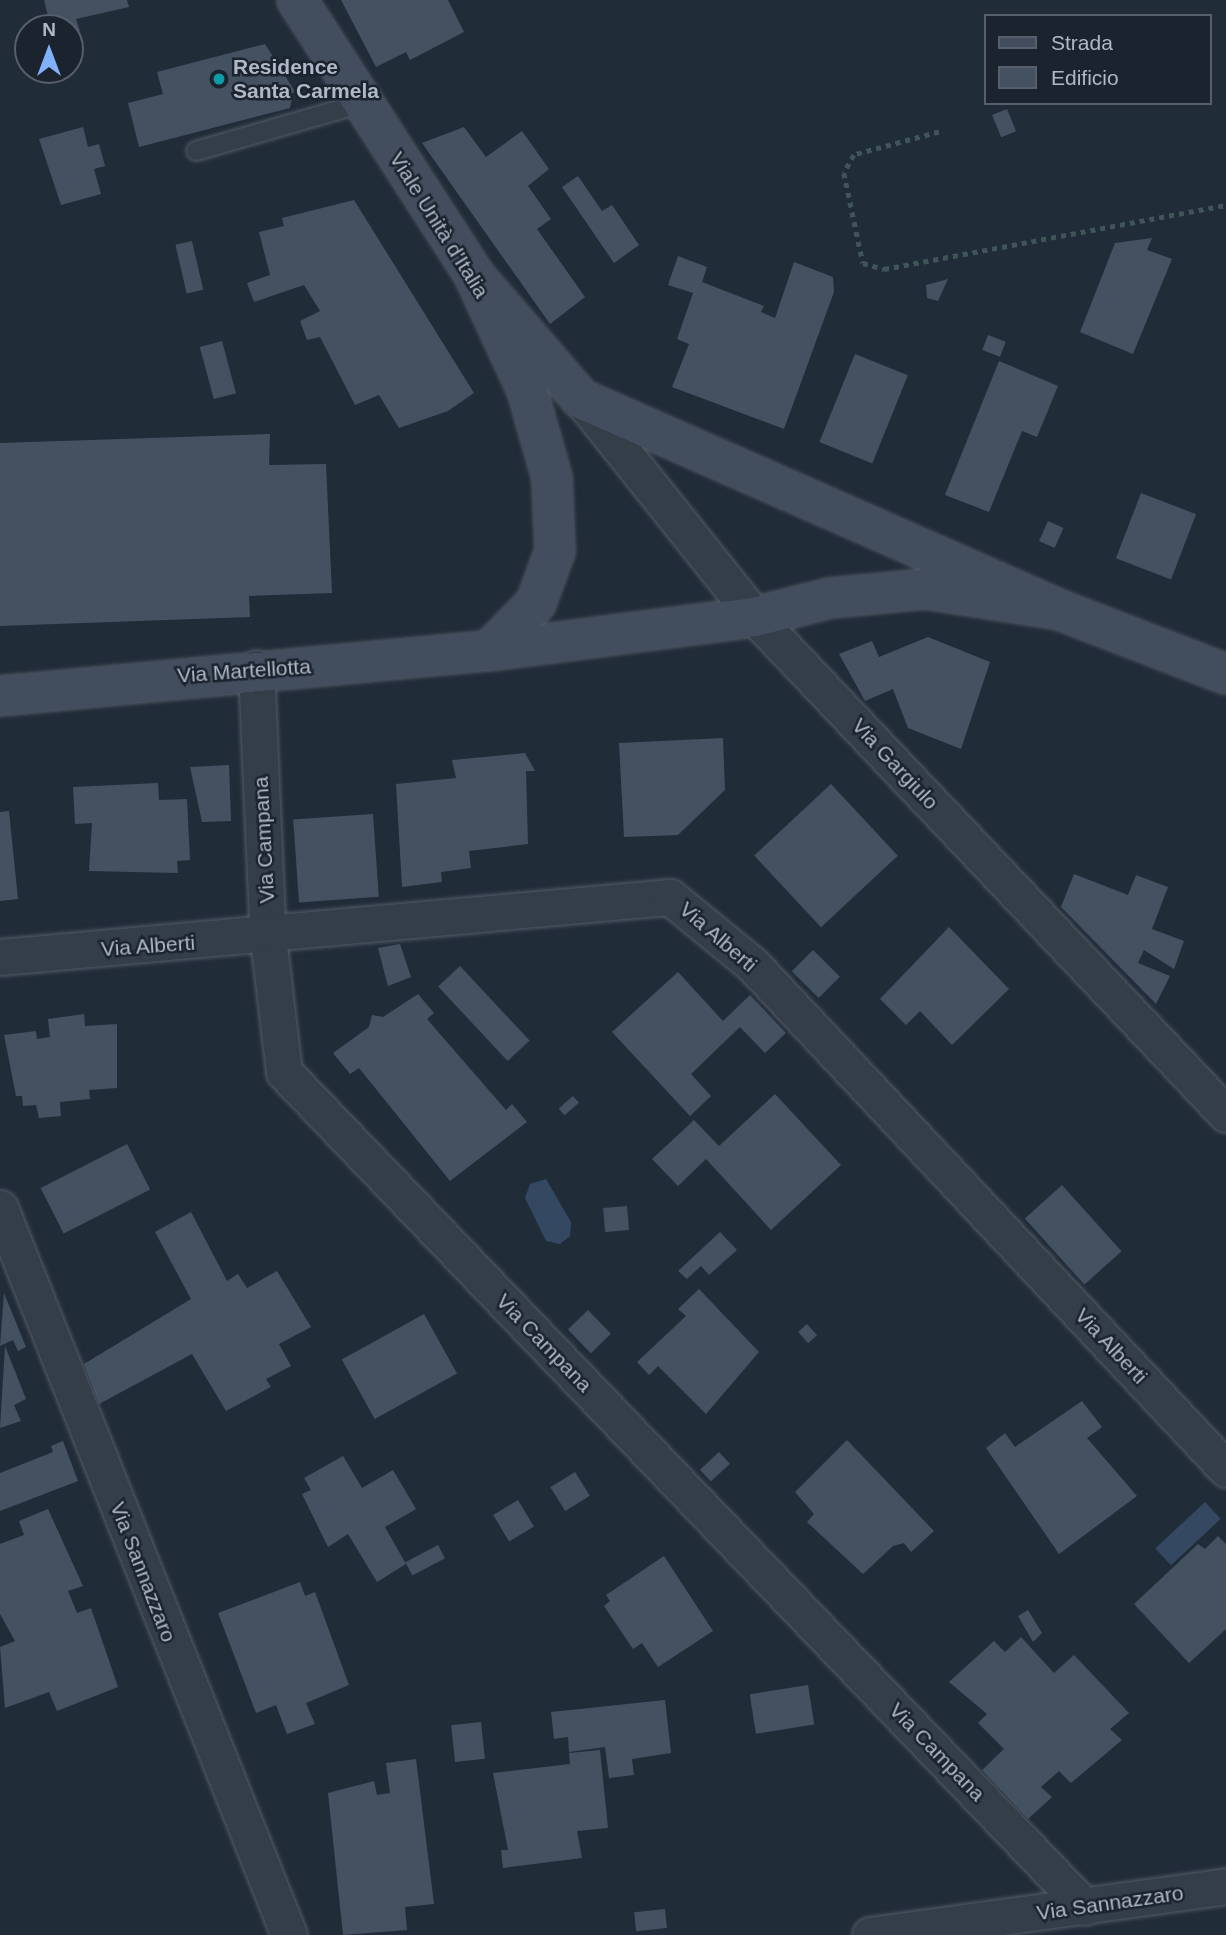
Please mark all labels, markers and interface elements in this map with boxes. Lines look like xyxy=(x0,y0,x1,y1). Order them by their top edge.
north arrow xyxy=(14,14,84,84)
legend xyxy=(984,14,1212,105)
text: N xyxy=(42,19,56,40)
text: Strada xyxy=(1051,31,1113,54)
place label: Residence Santa Carmela xyxy=(233,54,379,104)
text: Edificio xyxy=(1051,66,1119,89)
marker: Residence Santa Carmela xyxy=(211,71,227,87)
street label: Viale Unità d'Italia xyxy=(384,147,494,303)
street label: Via Martellotta xyxy=(176,654,312,688)
street label: Via Gargiulo xyxy=(847,713,943,815)
street label: Via Campana xyxy=(248,776,280,904)
street label: Via Alberti xyxy=(674,896,762,978)
street label: Via Alberti xyxy=(100,930,196,962)
street label: Via Campana xyxy=(491,1289,597,1397)
street label: Via Alberti xyxy=(1069,1303,1153,1389)
street label: Via Sannazzaro xyxy=(105,1498,181,1646)
street label: Via Campana xyxy=(884,1698,990,1806)
street label: Via Sannazzaro xyxy=(1035,1880,1185,1926)

